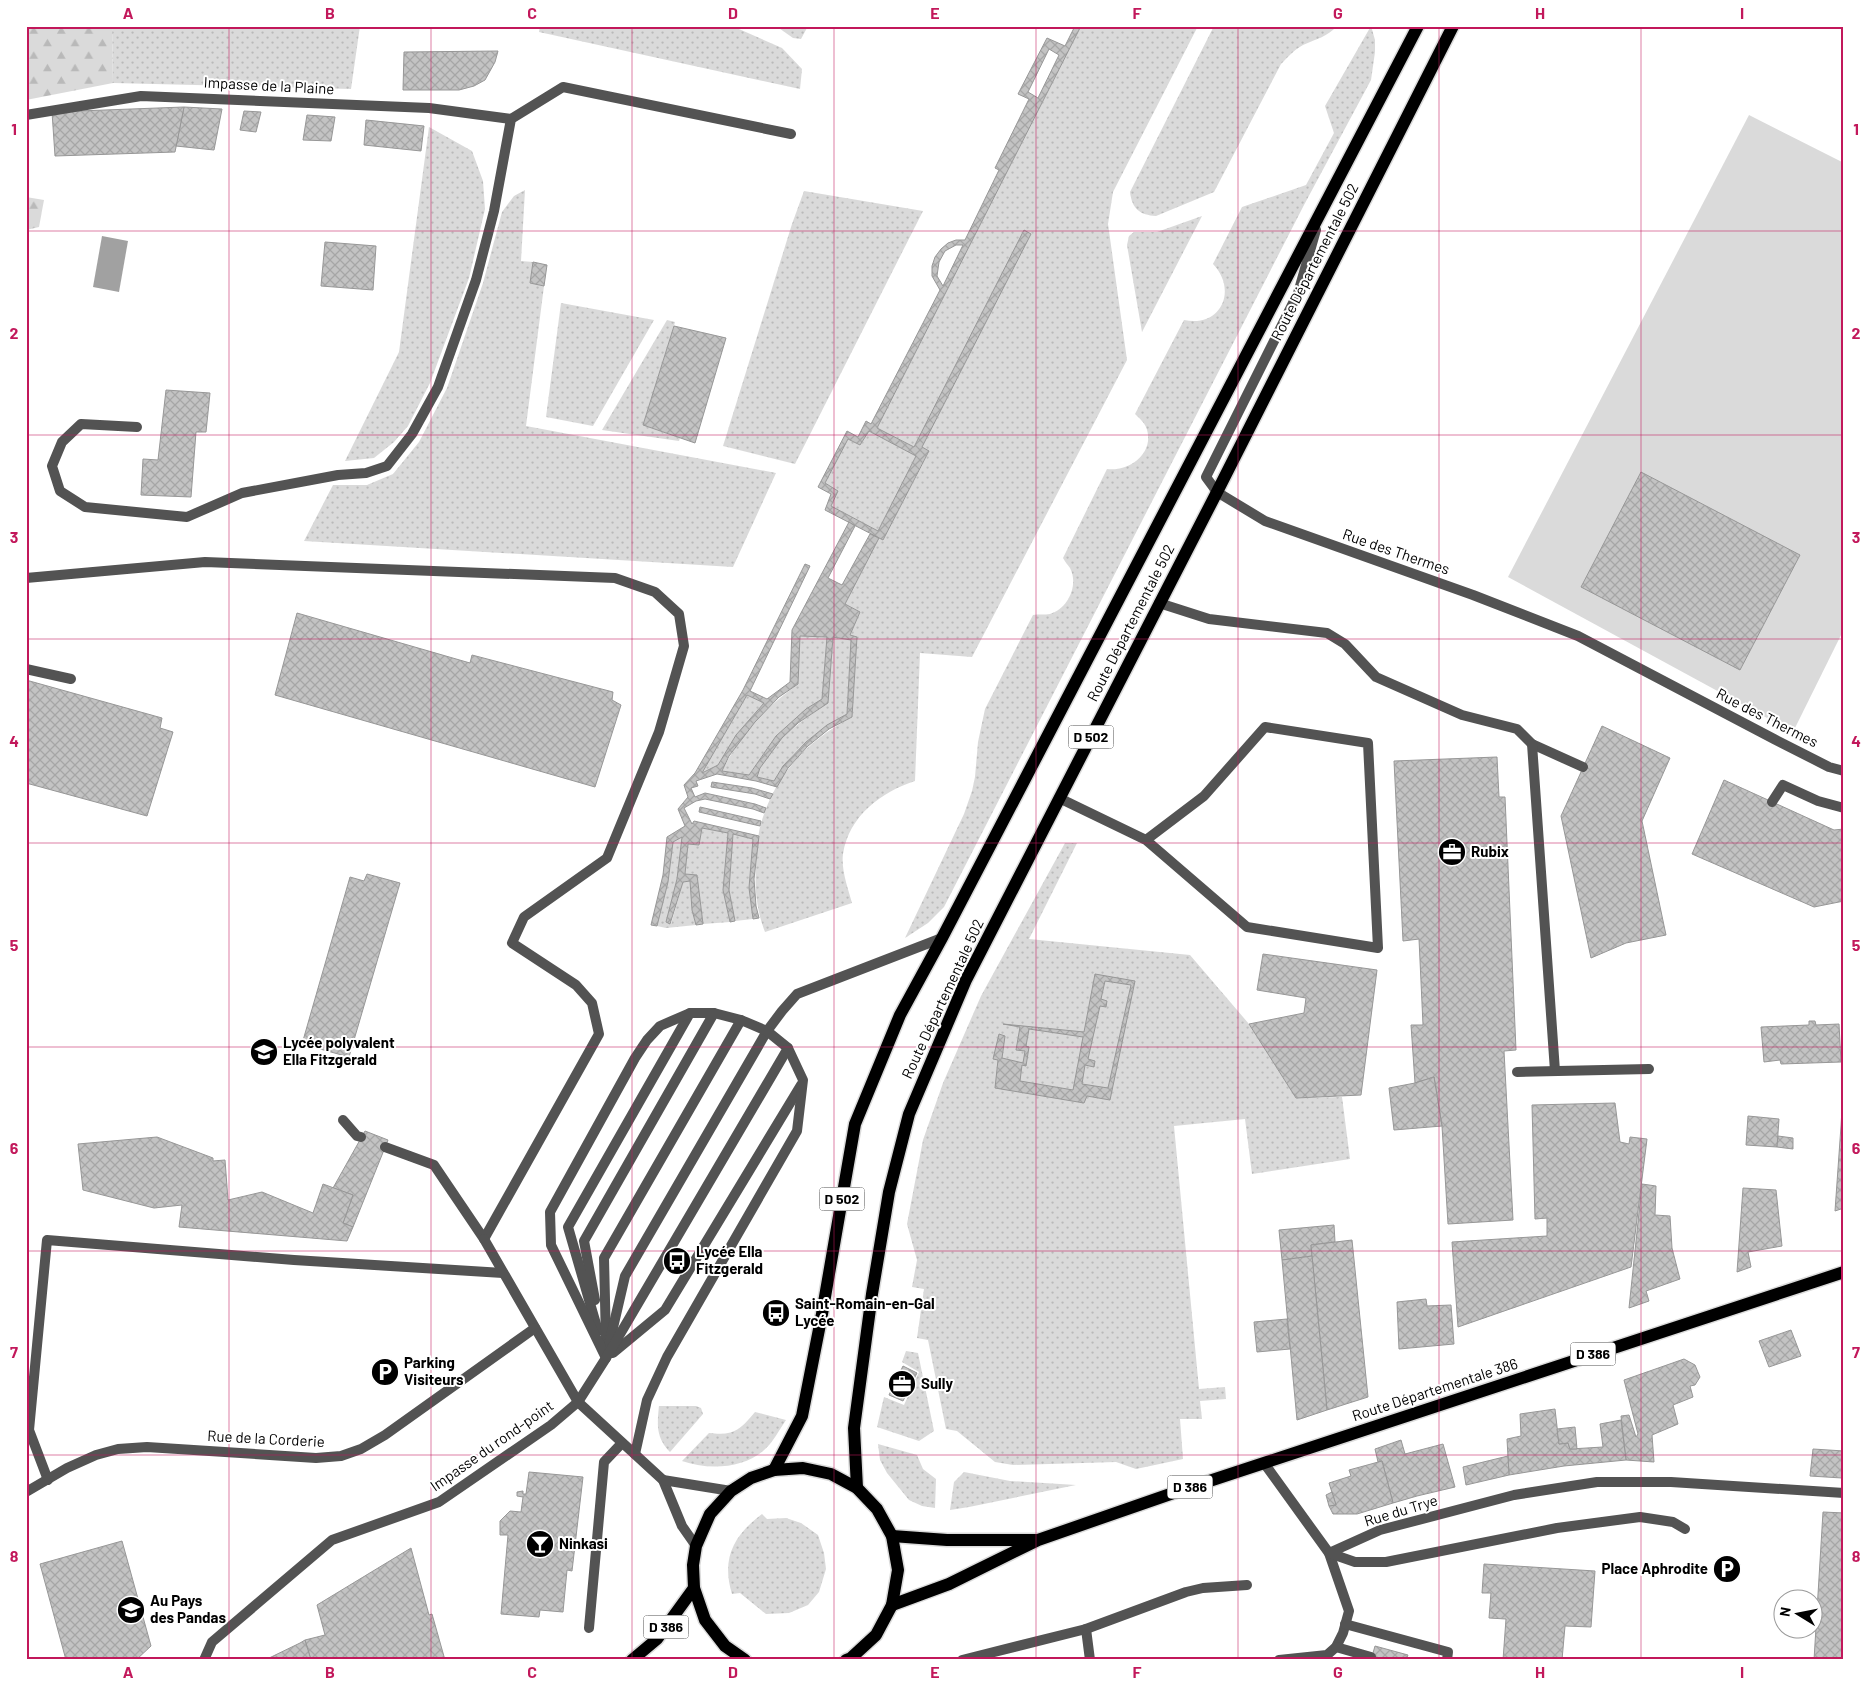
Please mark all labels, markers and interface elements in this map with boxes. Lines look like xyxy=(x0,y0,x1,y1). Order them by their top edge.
text: A xyxy=(123,3,134,22)
text: B xyxy=(325,3,335,22)
text: C xyxy=(527,3,537,22)
text: D xyxy=(728,3,738,22)
text: E xyxy=(930,3,940,22)
text: F xyxy=(1133,3,1142,22)
text: G xyxy=(1333,3,1343,22)
text: H xyxy=(1535,3,1545,22)
text: I xyxy=(1740,3,1744,22)
street label: Impasse de la Plaine xyxy=(203,73,335,97)
text: 1 xyxy=(11,119,17,138)
text: 1 xyxy=(1853,119,1859,138)
street label: Route Départementale 502 xyxy=(1267,180,1362,343)
text: 2 xyxy=(10,323,19,342)
text: 2 xyxy=(1852,323,1861,342)
street label: Rue des Thermes xyxy=(1341,524,1452,578)
text: 3 xyxy=(10,527,18,546)
text: 3 xyxy=(1852,527,1860,546)
street label: Route Départementale 502 xyxy=(1083,541,1178,704)
street label: Rue des Thermes xyxy=(1714,684,1821,751)
road number: D 502 xyxy=(1068,726,1114,749)
text: 4 xyxy=(9,731,19,750)
text: 4 xyxy=(1851,731,1861,750)
office icon: Rubix xyxy=(1437,837,1467,867)
place label: Rubix xyxy=(1471,842,1509,860)
street label: Route Départementale 502 xyxy=(897,916,987,1081)
text: 5 xyxy=(10,935,19,954)
text: 5 xyxy=(1852,935,1861,954)
place label: Lycée polyvalent Ella Fitzgerald xyxy=(283,1033,395,1068)
school or university icon: Lycée polyvalent Ella Fitzgerald xyxy=(249,1037,279,1067)
text: 6 xyxy=(10,1138,19,1157)
text: 6 xyxy=(1852,1138,1861,1157)
road number: D 502 xyxy=(820,1188,864,1210)
place label: Lycée Ella Fitzgerald xyxy=(696,1242,763,1277)
bus stop icon: Lycée Ella Fitzgerald xyxy=(662,1246,692,1276)
place label: Saint-Romain-en-Gal Lycée xyxy=(795,1294,935,1329)
bus stop icon: Saint-Romain-en-Gal Lycée xyxy=(761,1298,791,1328)
text: 7 xyxy=(10,1342,18,1361)
road number: D 386 xyxy=(1570,1342,1616,1366)
text: 7 xyxy=(1852,1342,1860,1361)
place label: Parking Visiteurs xyxy=(404,1353,464,1388)
street label: Route Départementale 386 xyxy=(1350,1354,1520,1424)
parking icon: Parking Visiteurs xyxy=(370,1357,400,1387)
office icon: Sully xyxy=(887,1369,917,1399)
place label: Sully xyxy=(921,1374,953,1392)
street label: Impasse du rond-point xyxy=(426,1396,556,1494)
street label: Rue de la Corderie xyxy=(207,1426,325,1450)
road number: D 386 xyxy=(1168,1475,1212,1498)
street label: Rue du Trye xyxy=(1362,1490,1440,1530)
bar icon: Ninkasi xyxy=(525,1529,555,1559)
place label: Ninkasi xyxy=(559,1534,608,1552)
text: 8 xyxy=(10,1546,19,1565)
text: 8 xyxy=(1852,1546,1861,1565)
parking icon: Place Aphrodite xyxy=(1712,1554,1742,1584)
place label: Place Aphrodite xyxy=(1602,1559,1708,1577)
north arrow xyxy=(1772,1588,1822,1638)
place label: Au Pays des Pandas xyxy=(150,1591,226,1626)
school or university icon: Au Pays des Pandas xyxy=(116,1595,146,1625)
text: N xyxy=(1776,1606,1794,1618)
road number: D 386 xyxy=(644,1615,688,1638)
text: A xyxy=(123,1662,134,1681)
text: B xyxy=(325,1662,335,1681)
text: C xyxy=(527,1662,537,1681)
text: D xyxy=(728,1662,738,1681)
text: E xyxy=(930,1662,940,1681)
text: F xyxy=(1133,1662,1142,1681)
text: G xyxy=(1333,1662,1343,1681)
text: H xyxy=(1535,1662,1545,1681)
text: I xyxy=(1740,1662,1744,1681)

